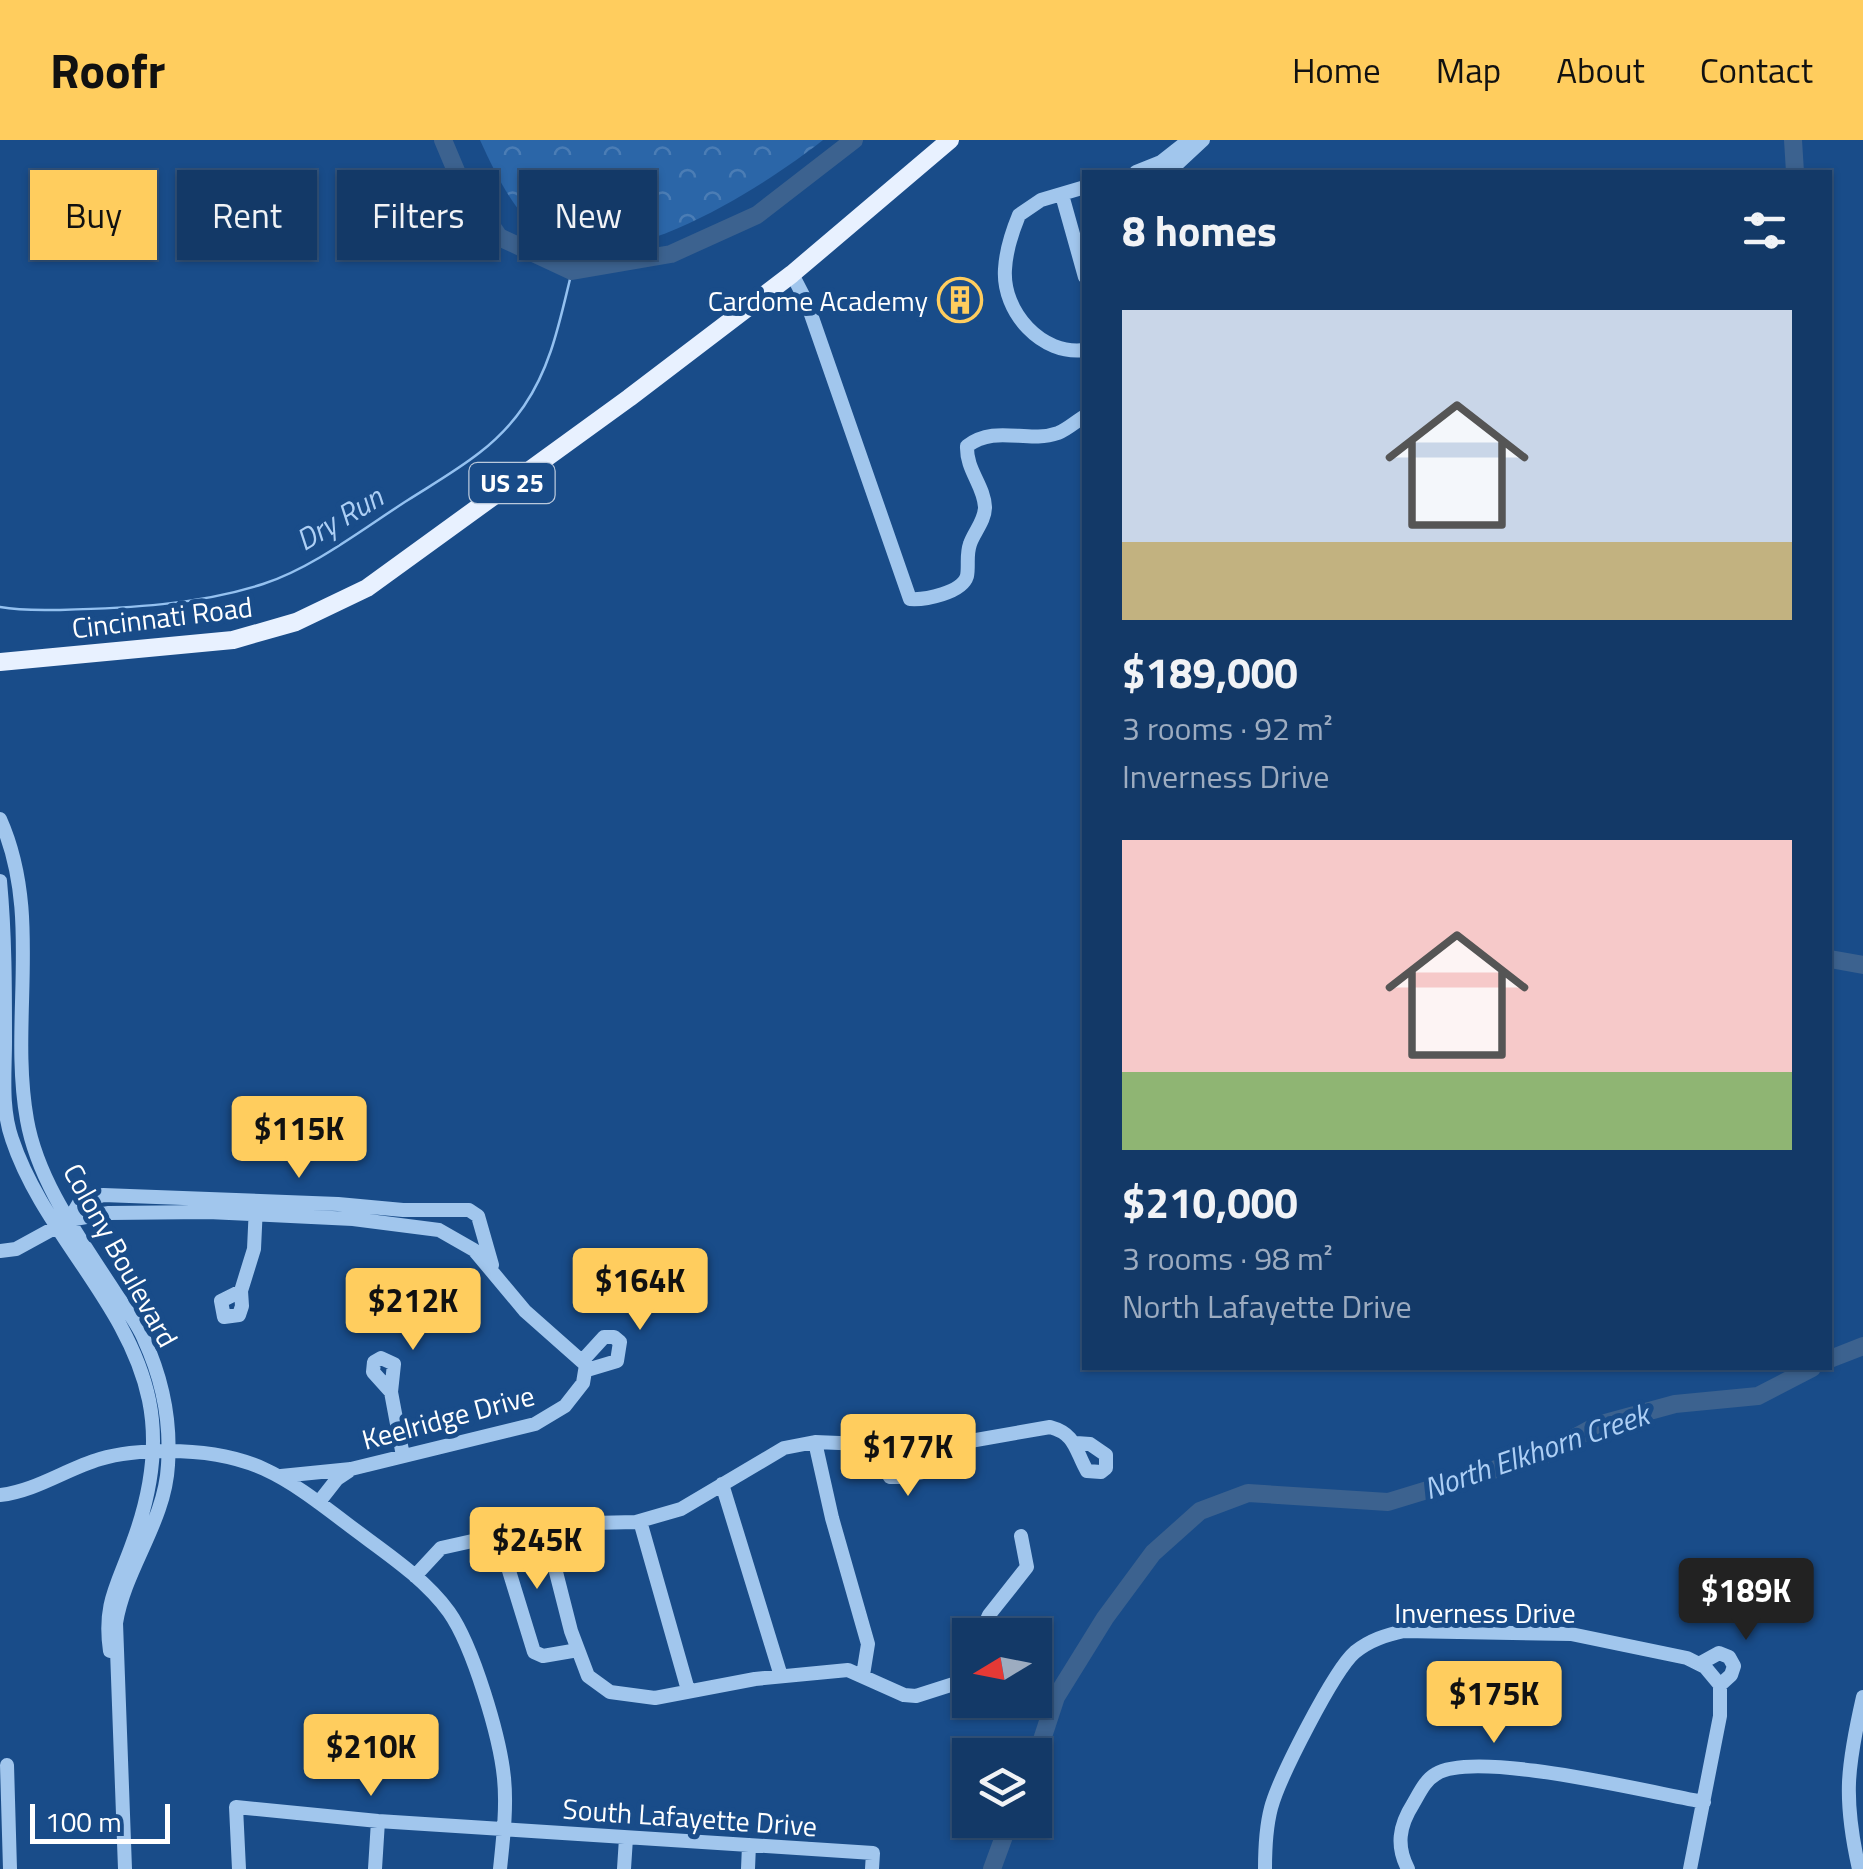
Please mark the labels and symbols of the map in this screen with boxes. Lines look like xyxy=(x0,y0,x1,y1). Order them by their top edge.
building icon: Cardome Academy xyxy=(937,277,983,323)
place label: Cardome Academy xyxy=(708,279,928,322)
road number: US 25 xyxy=(470,463,554,503)
water label: Dry Run xyxy=(287,473,392,562)
street label: Cincinnati Road xyxy=(69,585,255,649)
pin: $115K xyxy=(229,1096,369,1181)
street label: Colony Boulevard xyxy=(53,1155,189,1355)
pin: $164K xyxy=(570,1248,710,1333)
pin: $212K xyxy=(343,1268,483,1353)
street label: Keelridge Drive xyxy=(357,1373,539,1461)
water label: North Elkhorn Creek xyxy=(1417,1390,1658,1511)
pin: $177K xyxy=(838,1414,978,1499)
pin: $245K xyxy=(467,1507,607,1592)
pin: $189K xyxy=(1676,1558,1816,1643)
street label: Inverness Drive xyxy=(1394,1591,1576,1634)
north arrow xyxy=(952,1618,1052,1718)
pin: $175K xyxy=(1424,1661,1564,1746)
pin: $210K xyxy=(301,1714,441,1799)
street label: South Lafayette Drive xyxy=(561,1787,819,1847)
scale bar xyxy=(30,1799,170,1844)

